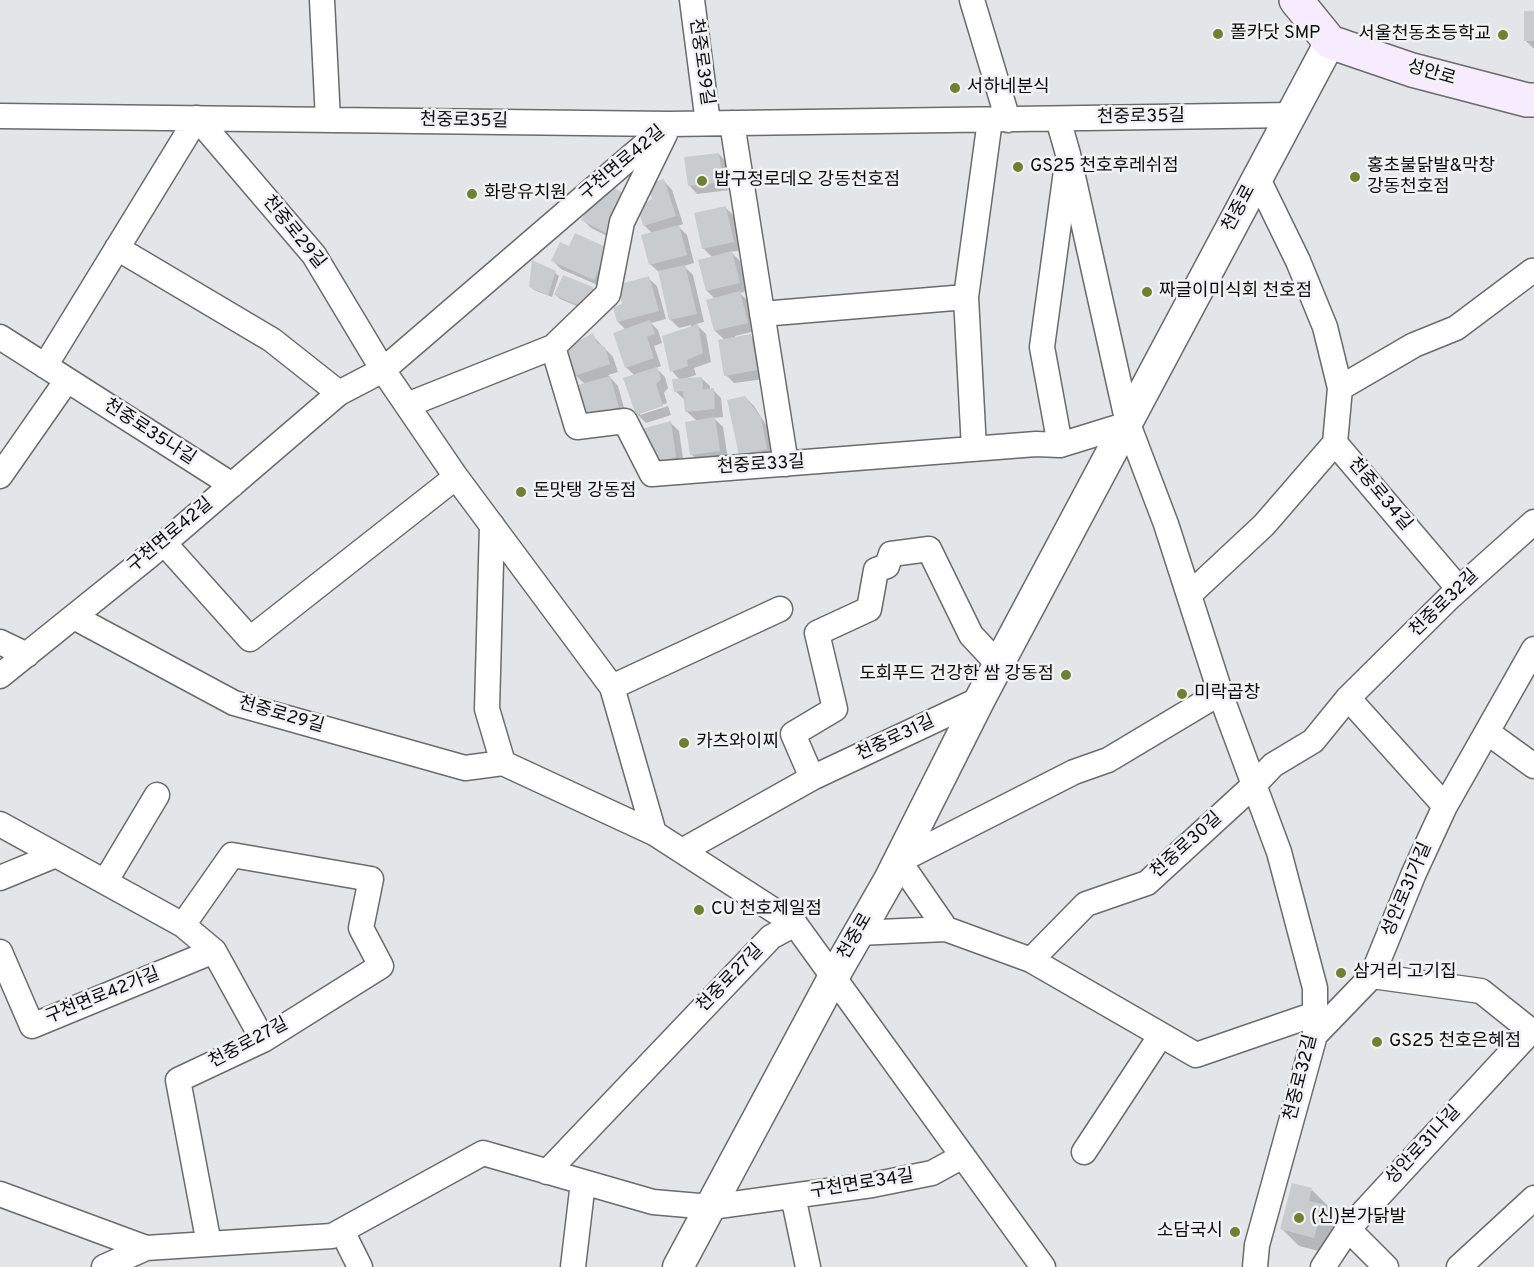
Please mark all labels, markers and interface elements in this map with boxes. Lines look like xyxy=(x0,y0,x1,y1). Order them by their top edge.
street label: 천중로39길 xyxy=(683,17,717,107)
place label: 폴카닷 SMP xyxy=(1230,23,1320,45)
place label: 서울천동초등학교 xyxy=(1359,24,1491,46)
marker: 폴카닷 SMP xyxy=(1211,27,1225,41)
marker: 서울천동초등학교 xyxy=(1496,28,1510,42)
street label: 성안로 xyxy=(1404,57,1458,91)
place label: 서하네분식 xyxy=(967,77,1050,99)
marker: 서하네분식 xyxy=(948,81,962,95)
street label: 천중로35길 xyxy=(1097,106,1185,130)
street label: 천중로35길 xyxy=(420,110,508,134)
street label: 구천면로42길 xyxy=(576,122,670,206)
place label: GS25 천호후레쉬점 xyxy=(1030,156,1179,178)
place label: 홍초불닭발&막창 강동천호점 xyxy=(1367,156,1495,198)
marker: GS25 천호후레쉬점 xyxy=(1011,160,1025,174)
place label: 밥구정로데오 강동천호점 xyxy=(714,170,900,192)
marker: 홍초불닭발&막창 강동천호점 xyxy=(1348,170,1362,184)
marker: 밥구정로데오 강동천호점 xyxy=(695,174,709,188)
street label: 천중로 xyxy=(1219,182,1261,236)
place label: 화랑유치원 xyxy=(484,183,567,205)
marker: 화랑유치원 xyxy=(465,187,479,201)
street label: 천중로29길 xyxy=(257,192,329,274)
place label: 짜글이미식회 천호점 xyxy=(1159,281,1312,303)
marker: 짜글이미식회 천호점 xyxy=(1140,285,1154,299)
street label: 천중로35나길 xyxy=(99,395,199,471)
street label: 천중로33길 xyxy=(716,452,806,480)
street label: 천중로34길 xyxy=(1342,454,1416,536)
place label: 돈맛탱 강동점 xyxy=(533,481,637,503)
marker: 돈맛탱 강동점 xyxy=(514,485,528,499)
street label: 구천면로42길 xyxy=(124,494,218,578)
street label: 천중로32길 xyxy=(1406,566,1484,642)
place label: 도회푸드 건강한 쌈 강동점 xyxy=(859,664,1054,686)
marker: 도회푸드 건강한 쌈 강동점 xyxy=(1059,668,1073,682)
place label: 미락곱창 xyxy=(1194,683,1260,705)
marker: 미락곱창 xyxy=(1175,687,1189,701)
street label: 천중로29길 xyxy=(236,693,326,739)
street label: 천중로31길 xyxy=(853,712,939,766)
place label: 카츠와이찌 xyxy=(696,732,779,754)
marker: 카츠와이찌 xyxy=(677,736,691,750)
street label: 천중로30길 xyxy=(1147,808,1227,884)
street label: 성안로31가길 xyxy=(1378,840,1438,940)
place label: CU 천호제일점 xyxy=(711,899,822,921)
marker: CU 천호제일점 xyxy=(692,903,706,917)
street label: 천중로 xyxy=(834,910,878,964)
street label: 천중로27길 xyxy=(693,940,769,1018)
place label: 삼거리 고기집 xyxy=(1353,962,1457,984)
street label: 구천면로42가길 xyxy=(43,964,163,1030)
marker: 삼거리 고기집 xyxy=(1334,966,1348,980)
street label: 천중로27길 xyxy=(206,1014,292,1074)
place label: GS25 천호은혜점 xyxy=(1389,1031,1521,1053)
street label: 천중로32길 xyxy=(1281,1033,1323,1123)
marker: GS25 천호은혜점 xyxy=(1370,1035,1384,1049)
street label: 성안로31나길 xyxy=(1382,1102,1466,1190)
street label: 구천면로34길 xyxy=(809,1166,915,1204)
place label: (신)본가닭발 xyxy=(1311,1207,1406,1229)
marker: (신)본가닭발 xyxy=(1292,1211,1306,1225)
place label: 소담국시 xyxy=(1157,1221,1223,1243)
marker: 소담국시 xyxy=(1228,1225,1242,1239)

